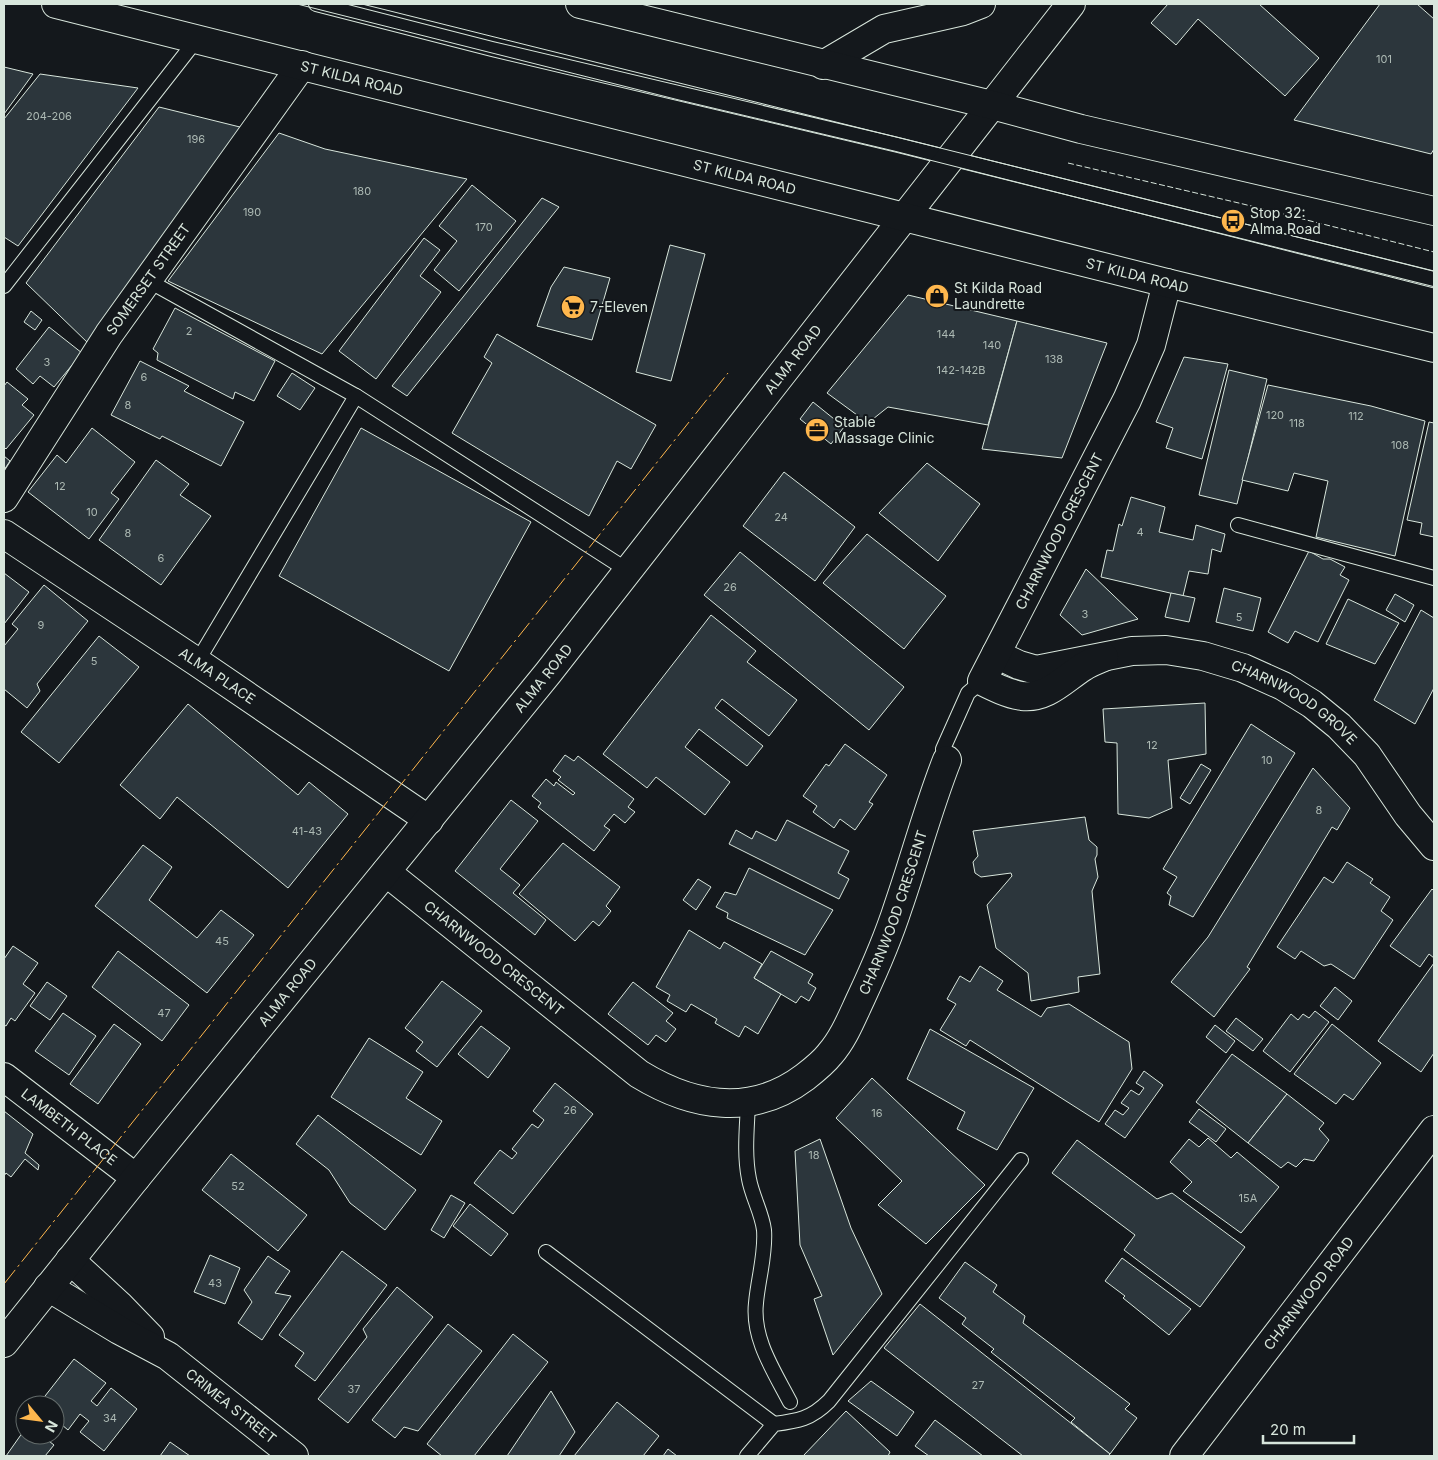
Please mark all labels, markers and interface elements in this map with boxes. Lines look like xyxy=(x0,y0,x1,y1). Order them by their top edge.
house number: 101 xyxy=(1376,52,1392,66)
street label: ST KILDA ROAD xyxy=(299,57,405,99)
house number: 204-206 xyxy=(26,109,72,123)
house number: 196 xyxy=(187,132,205,146)
street label: ST KILDA ROAD xyxy=(692,155,798,198)
house number: 180 xyxy=(353,184,371,198)
place label: Stop 32: Alma Road xyxy=(1250,204,1321,237)
house number: 190 xyxy=(243,205,261,219)
bus stop icon: Stop 32: Alma Road xyxy=(1220,208,1246,234)
street label: SOMERSET STREET xyxy=(102,220,194,338)
house number: 170 xyxy=(475,220,493,234)
street label: ST KILDA ROAD xyxy=(1084,254,1191,296)
place label: St Kilda Road Laundrette xyxy=(954,279,1042,312)
shop icon: St Kilda Road Laundrette xyxy=(924,283,950,309)
supermarket icon: 7-Eleven xyxy=(560,294,586,320)
place label: 7-Eleven xyxy=(590,298,648,315)
street label: ALMA ROAD xyxy=(760,321,825,397)
house number: 2 xyxy=(186,324,192,338)
house number: 144 xyxy=(937,327,955,341)
house number: 140 xyxy=(983,338,1001,352)
house number: 138 xyxy=(1045,352,1063,366)
house number: 3 xyxy=(44,355,51,369)
house number: 142-142B xyxy=(937,363,985,377)
house number: 6 xyxy=(141,370,148,384)
house number: 8 xyxy=(125,398,132,412)
house number: 120 xyxy=(1266,408,1284,422)
house number: 112 xyxy=(1348,409,1364,423)
place label: Stable Massage Clinic xyxy=(834,413,935,446)
house number: 118 xyxy=(1289,416,1305,430)
office icon: Stable Massage Clinic xyxy=(804,417,830,443)
house number: 108 xyxy=(1391,438,1409,452)
street label: CHARNWOOD CRESCENT xyxy=(1011,450,1106,612)
house number: 12 xyxy=(54,479,66,493)
house number: 10 xyxy=(86,505,98,519)
house number: 24 xyxy=(774,510,788,524)
house number: 4 xyxy=(1136,525,1144,539)
house number: 8 xyxy=(125,526,132,540)
house number: 6 xyxy=(158,551,165,565)
house number: 26 xyxy=(723,580,737,594)
house number: 3 xyxy=(1082,607,1089,621)
house number: 5 xyxy=(1236,610,1243,624)
house number: 9 xyxy=(38,618,45,632)
street label: ALMA ROAD xyxy=(510,640,575,716)
street label: ALMA PLACE xyxy=(176,644,259,707)
house number: 5 xyxy=(91,654,98,668)
street label: CHARNWOOD GROVE xyxy=(1229,656,1361,748)
house number: 12 xyxy=(1146,738,1158,752)
house number: 10 xyxy=(1261,753,1273,767)
house number: 8 xyxy=(1316,803,1323,817)
house number: 41-43 xyxy=(292,824,322,838)
street label: CHARNWOOD CRESCENT xyxy=(855,828,930,997)
street label: CHARNWOOD CRESCENT xyxy=(421,897,567,1019)
house number: 45 xyxy=(215,934,229,948)
street label: ALMA ROAD xyxy=(254,954,320,1029)
house number: 47 xyxy=(157,1006,171,1020)
street label: LAMBETH PLACE xyxy=(18,1084,121,1168)
house number: 26 xyxy=(563,1103,577,1117)
house number: 16 xyxy=(871,1106,883,1120)
house number: 18 xyxy=(808,1148,820,1162)
house number: 52 xyxy=(231,1179,245,1193)
house number: 15A xyxy=(1239,1191,1258,1205)
street label: CHARNWOOD ROAD xyxy=(1260,1233,1357,1353)
house number: 43 xyxy=(208,1276,222,1290)
street label: CRIMEA STREET xyxy=(183,1365,280,1447)
house number: 27 xyxy=(972,1378,984,1392)
house number: 37 xyxy=(347,1382,361,1396)
north arrow xyxy=(15,1395,65,1445)
house number: 34 xyxy=(103,1411,117,1425)
scale bar xyxy=(1263,1412,1354,1444)
text: N xyxy=(42,1418,62,1435)
text: 20 m xyxy=(1270,1420,1306,1439)

